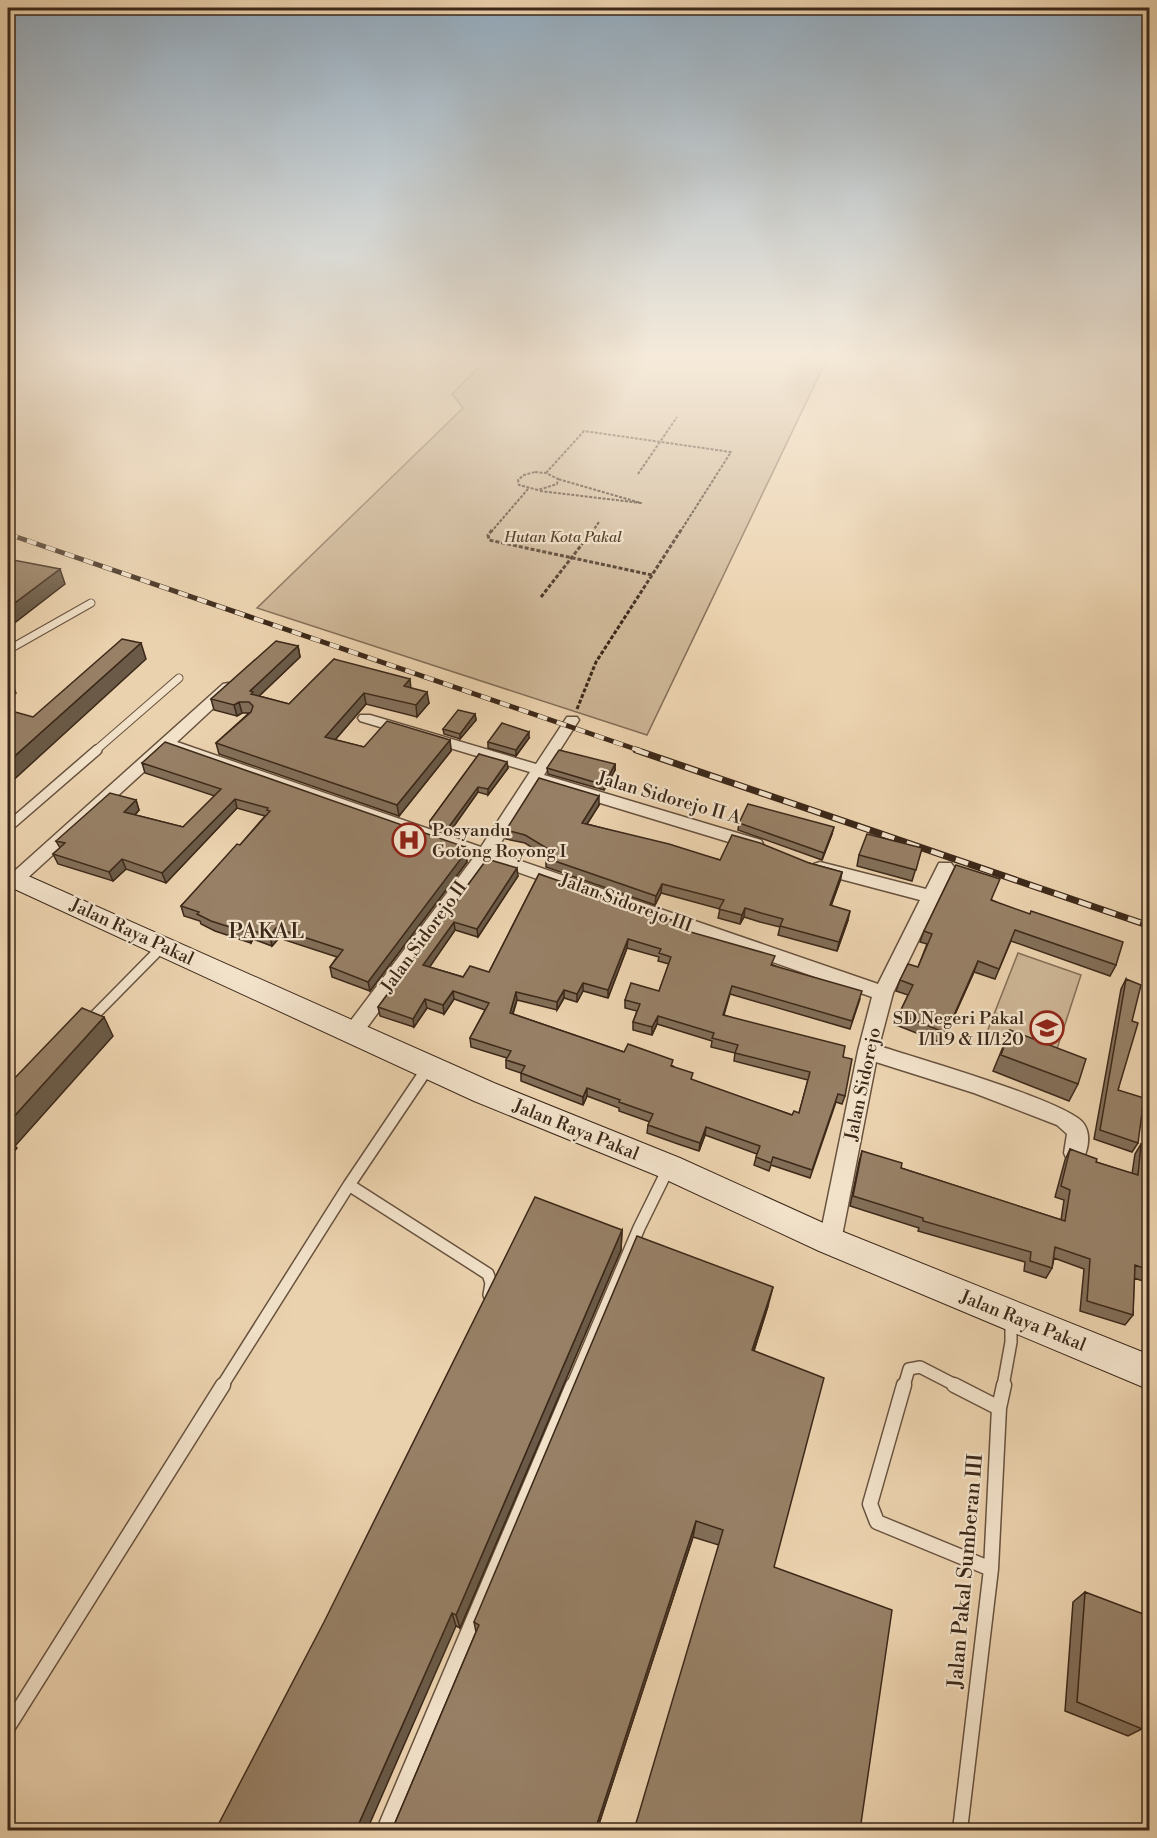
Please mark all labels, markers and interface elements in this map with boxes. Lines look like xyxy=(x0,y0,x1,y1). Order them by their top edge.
park label: Hutan Kota Pakal xyxy=(503,528,622,547)
street label: Jalan Sidorejo II A xyxy=(594,766,744,830)
place label: Posyandu Gotong Royong I xyxy=(432,819,567,863)
hospital icon: Posyandu Gotong Royong I xyxy=(391,822,427,858)
street label: Jalan Sidorejo III xyxy=(556,868,695,938)
street label: Jalan Sidorejo II xyxy=(375,877,472,998)
street label: Jalan Raya Pakal xyxy=(66,893,198,971)
district label: PAKAL xyxy=(228,919,306,945)
place label: SD Negeri Pakal I/119 & II/120 xyxy=(893,1007,1025,1051)
school or university icon: SD Negeri Pakal I/119 & II/120 xyxy=(1029,1010,1065,1046)
street label: Jalan Sidorejo xyxy=(840,1025,886,1144)
street label: Jalan Raya Pakal xyxy=(509,1094,643,1166)
street label: Jalan Raya Pakal xyxy=(956,1285,1090,1357)
street label: Jalan Pakal Sumberan III xyxy=(943,1453,989,1690)

